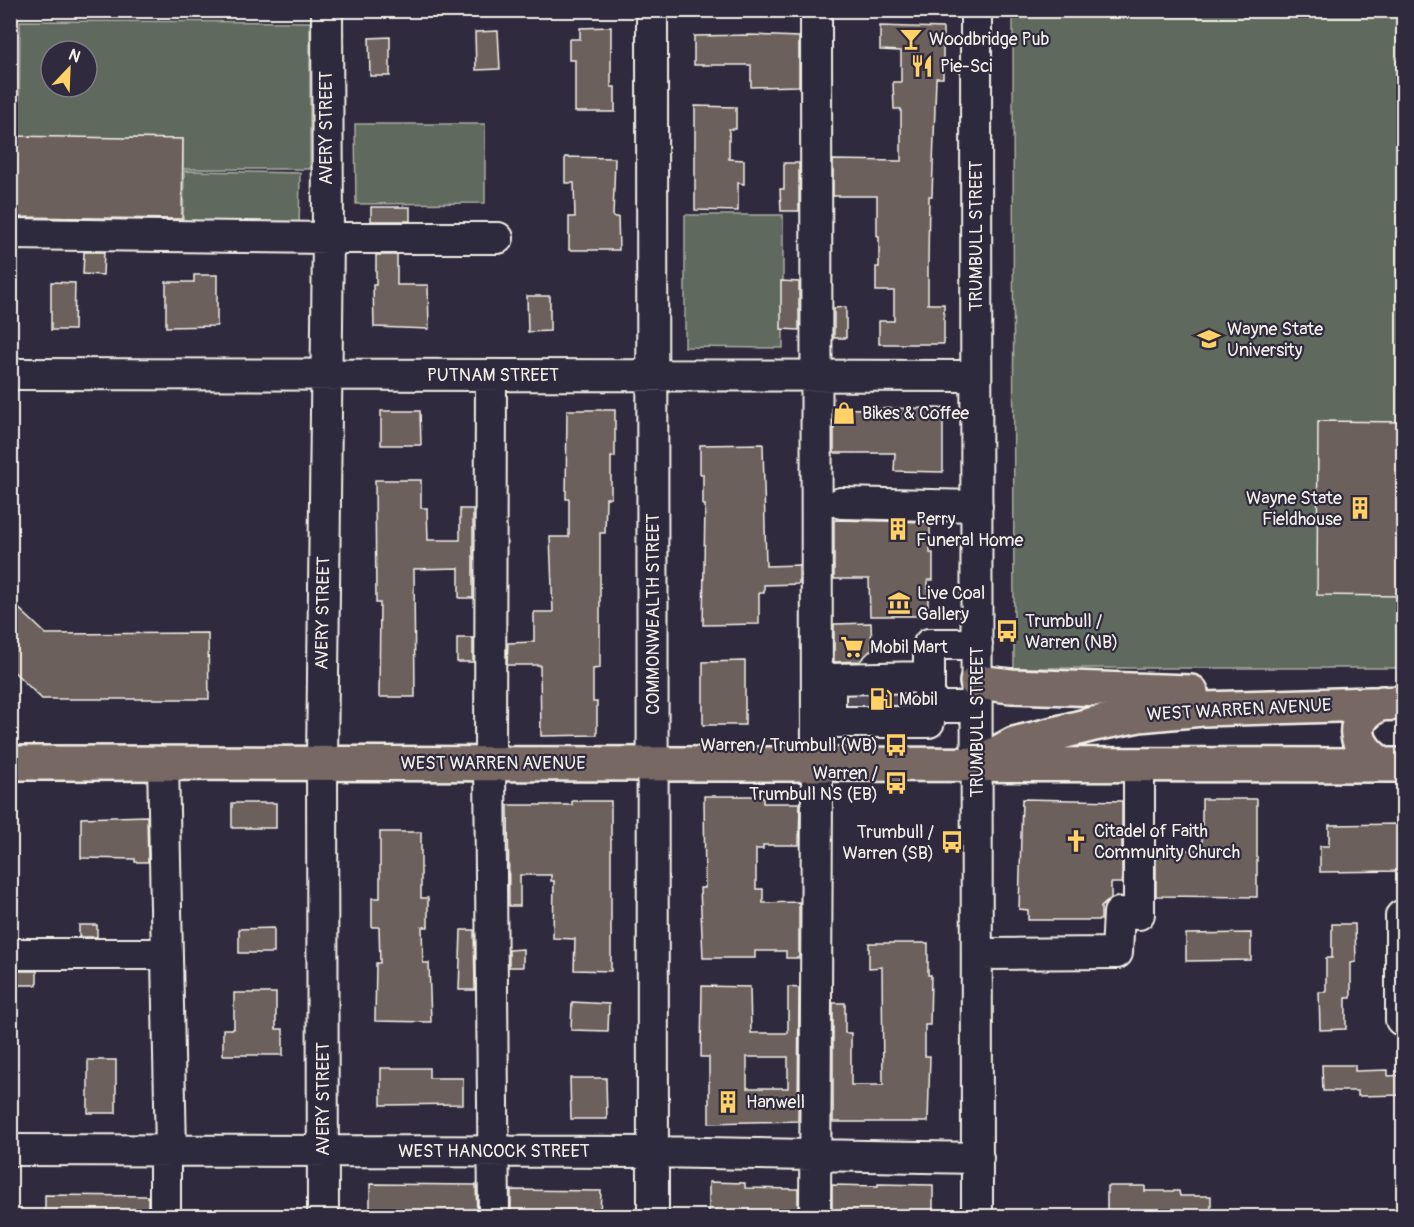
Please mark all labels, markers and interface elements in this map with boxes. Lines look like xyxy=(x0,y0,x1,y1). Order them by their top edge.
bar icon: Woodbridge Pub xyxy=(898,26,924,52)
place label: Woodbridge Pub xyxy=(929,28,1050,51)
north arrow xyxy=(39,39,99,99)
text: N xyxy=(66,45,84,68)
restaurant icon: Pie-Sci xyxy=(909,53,935,79)
place label: Pie-Sci xyxy=(940,55,993,78)
street label: AVERY STREET xyxy=(315,71,338,185)
street label: TRUMBULL STREET xyxy=(965,160,988,312)
place label: Wayne State University xyxy=(1227,318,1323,362)
school or university icon: Wayne State University xyxy=(1196,326,1222,352)
street label: PUTNAM STREET xyxy=(427,364,559,387)
shop icon: Bikes & Coffee xyxy=(831,400,857,426)
place label: Bikes & Coffee xyxy=(862,402,969,425)
place label: Wayne State Fieldhouse xyxy=(1246,487,1342,531)
building icon: Wayne State Fieldhouse xyxy=(1347,495,1373,521)
place label: Perry Funeral Home xyxy=(916,508,1023,552)
street label: COMMONWEALTH STREET xyxy=(642,513,665,715)
building icon: Perry Funeral Home xyxy=(885,516,911,542)
street label: AVERY STREET xyxy=(311,556,335,670)
place label: Live Coal Gallery xyxy=(917,582,985,626)
museum icon: Live Coal Gallery xyxy=(886,590,912,616)
place label: Trumbull / Warren (NB) xyxy=(1025,610,1118,654)
bus stop icon: Trumbull / Warren (NB) xyxy=(994,618,1020,644)
supermarket icon: Mobil Mart xyxy=(839,634,865,660)
place label: Mobil Mart xyxy=(870,636,949,659)
street label: TRUMBULL STREET xyxy=(966,646,989,798)
fuel station icon: Mobil xyxy=(868,686,894,712)
place label: Mobil xyxy=(899,688,938,711)
street label: WEST WARREN AVENUE xyxy=(1146,694,1332,726)
bus stop icon: Warren / Trumbull (WB) xyxy=(883,732,909,758)
place label: Warren / Trumbull (WB) xyxy=(700,734,878,757)
street label: WEST WARREN AVENUE xyxy=(400,752,586,775)
place label: Warren / Trumbull NS (EB) xyxy=(749,762,878,806)
bus stop icon: Warren / Trumbull NS (EB) xyxy=(883,770,909,796)
place label: Citadel of Faith Community Church xyxy=(1094,820,1240,864)
place label: Trumbull / Warren (SB) xyxy=(842,821,934,865)
church icon: Citadel of Faith Community Church xyxy=(1063,828,1089,854)
bus stop icon: Trumbull / Warren (SB) xyxy=(939,829,965,855)
street label: AVERY STREET xyxy=(312,1042,335,1156)
building icon: Hanwell xyxy=(715,1089,741,1115)
place label: Hanwell xyxy=(746,1091,805,1114)
street label: WEST HANCOCK STREET xyxy=(398,1140,590,1163)

